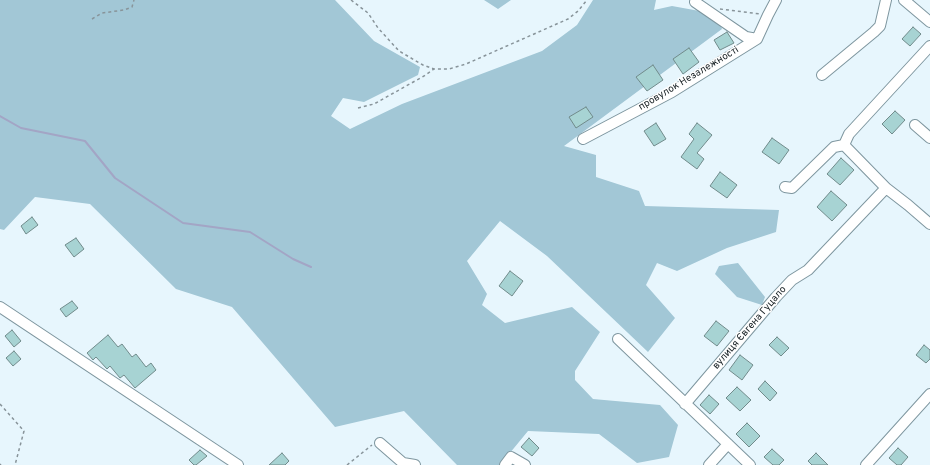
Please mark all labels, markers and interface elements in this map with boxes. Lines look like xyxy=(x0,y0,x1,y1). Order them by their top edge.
street label: провулок Незалежності xyxy=(637,44,741,114)
street label: вулиця Євгена Гуцало xyxy=(711,284,789,372)

